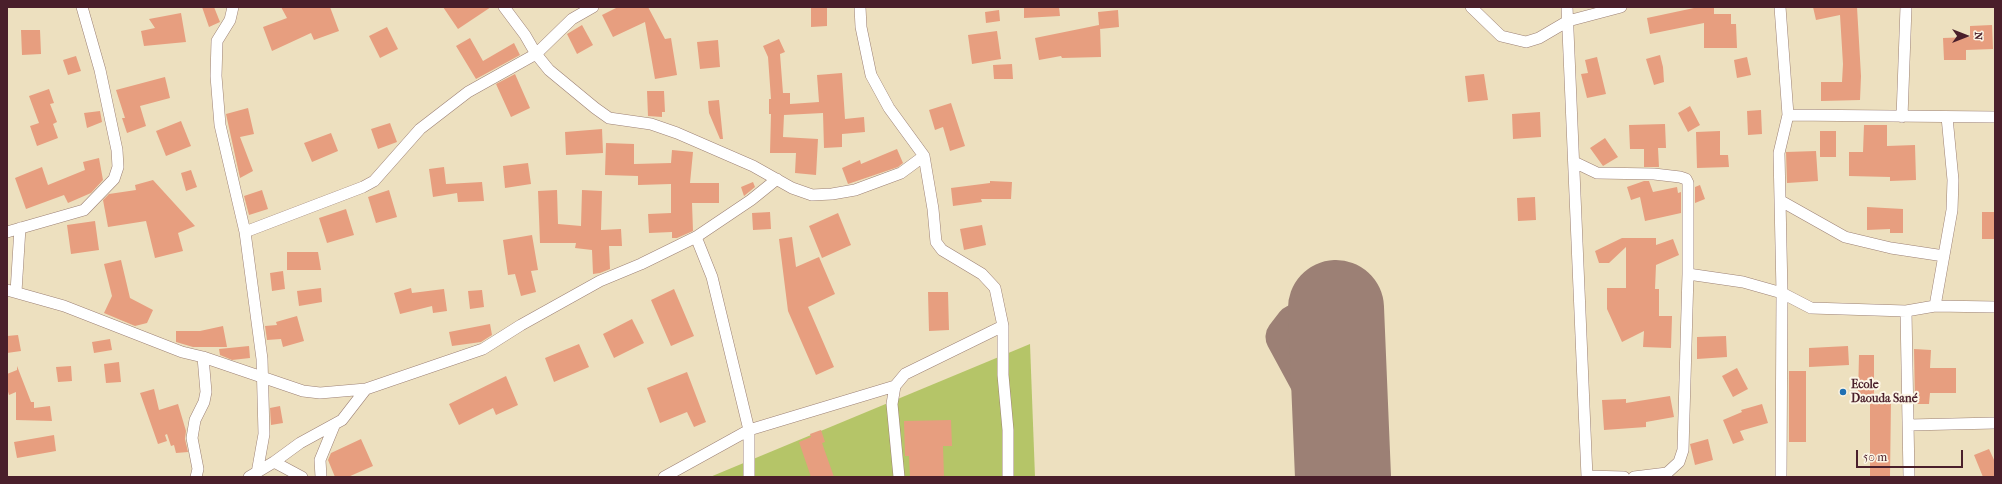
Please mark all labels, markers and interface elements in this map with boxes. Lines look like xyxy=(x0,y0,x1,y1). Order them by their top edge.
north arrow xyxy=(1946,16,1986,56)
text: N xyxy=(1972,32,1985,40)
place label: Ecole Daouda Sané xyxy=(1851,378,1918,406)
marker: Ecole Daouda Sané xyxy=(1838,387,1848,397)
scale bar xyxy=(1858,442,1965,468)
text: 50 m xyxy=(1863,450,1887,464)

